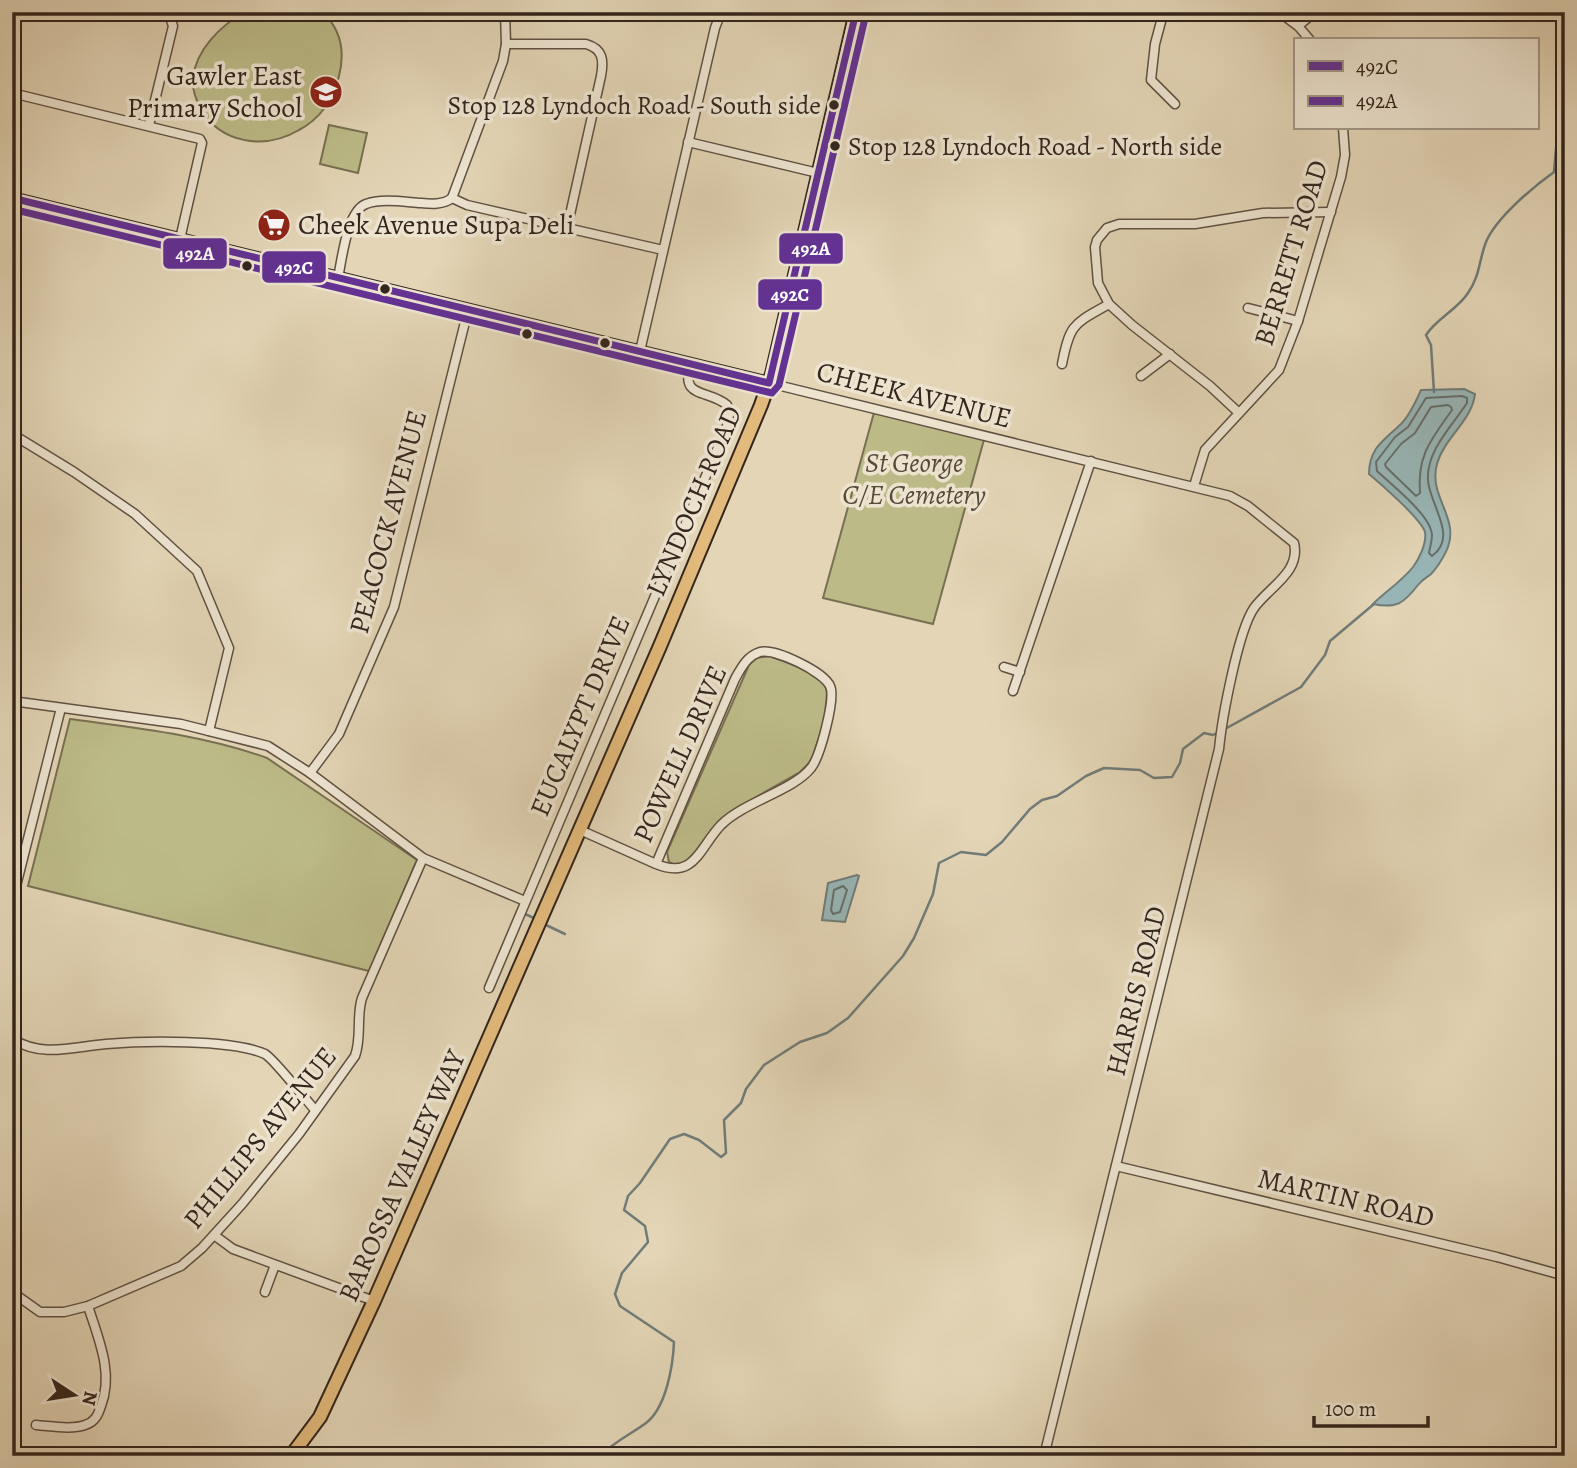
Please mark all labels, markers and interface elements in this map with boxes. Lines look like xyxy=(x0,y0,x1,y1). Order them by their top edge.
legend xyxy=(1294,38,1538,130)
text: 492C xyxy=(1356,53,1398,81)
place label: Gawler East Primary School xyxy=(127,57,302,127)
school or university icon: Gawler East Primary School xyxy=(307,73,345,111)
text: 492A xyxy=(1356,87,1398,115)
place label: Stop 128 Lyndoch Road - South side xyxy=(448,88,821,123)
marker: Stop 128 Lyndoch Road - South side xyxy=(827,98,841,112)
place label: Stop 128 Lyndoch Road - North side xyxy=(848,129,1222,164)
marker: Stop 128 Lyndoch Road - North side xyxy=(828,139,842,153)
street label: BERRETT ROAD xyxy=(1245,155,1337,351)
supermarket icon: Cheek Avenue Supa Deli xyxy=(255,206,293,244)
place label: Cheek Avenue Supa Deli xyxy=(298,206,574,244)
line badge: 492A xyxy=(778,232,844,265)
text: 492A xyxy=(792,236,832,262)
line badge: 492A xyxy=(162,237,228,270)
text: 492A xyxy=(176,241,216,267)
line badge: 492C xyxy=(261,250,327,284)
text: 492C xyxy=(275,255,313,281)
unlabelled marker xyxy=(240,259,254,273)
line badge: 492C xyxy=(757,278,823,311)
unlabelled marker xyxy=(378,282,392,296)
text: 492C xyxy=(771,282,809,308)
unlabelled marker xyxy=(520,327,534,341)
unlabelled marker xyxy=(598,336,612,350)
street label: CHEEK AVENUE xyxy=(813,352,1015,438)
street label: LYNDOCH ROAD xyxy=(637,400,751,602)
street label: PEACOCK AVENUE xyxy=(340,406,436,638)
park label: St George C/E Cemetery xyxy=(842,444,986,514)
street label: EUCALYPT DRIVE xyxy=(521,610,639,822)
street label: POWELL DRIVE xyxy=(624,659,736,849)
street label: HARRIS ROAD xyxy=(1097,902,1175,1080)
street label: PHILLIPS AVENUE xyxy=(175,1039,345,1237)
street label: BAROSSA VALLEY WAY xyxy=(329,1043,475,1308)
street label: MARTIN ROAD xyxy=(1254,1159,1438,1237)
north arrow xyxy=(38,1360,108,1430)
scale bar xyxy=(1314,1384,1428,1428)
text: N xyxy=(75,1389,104,1408)
text: 100 m xyxy=(1325,1395,1376,1423)

